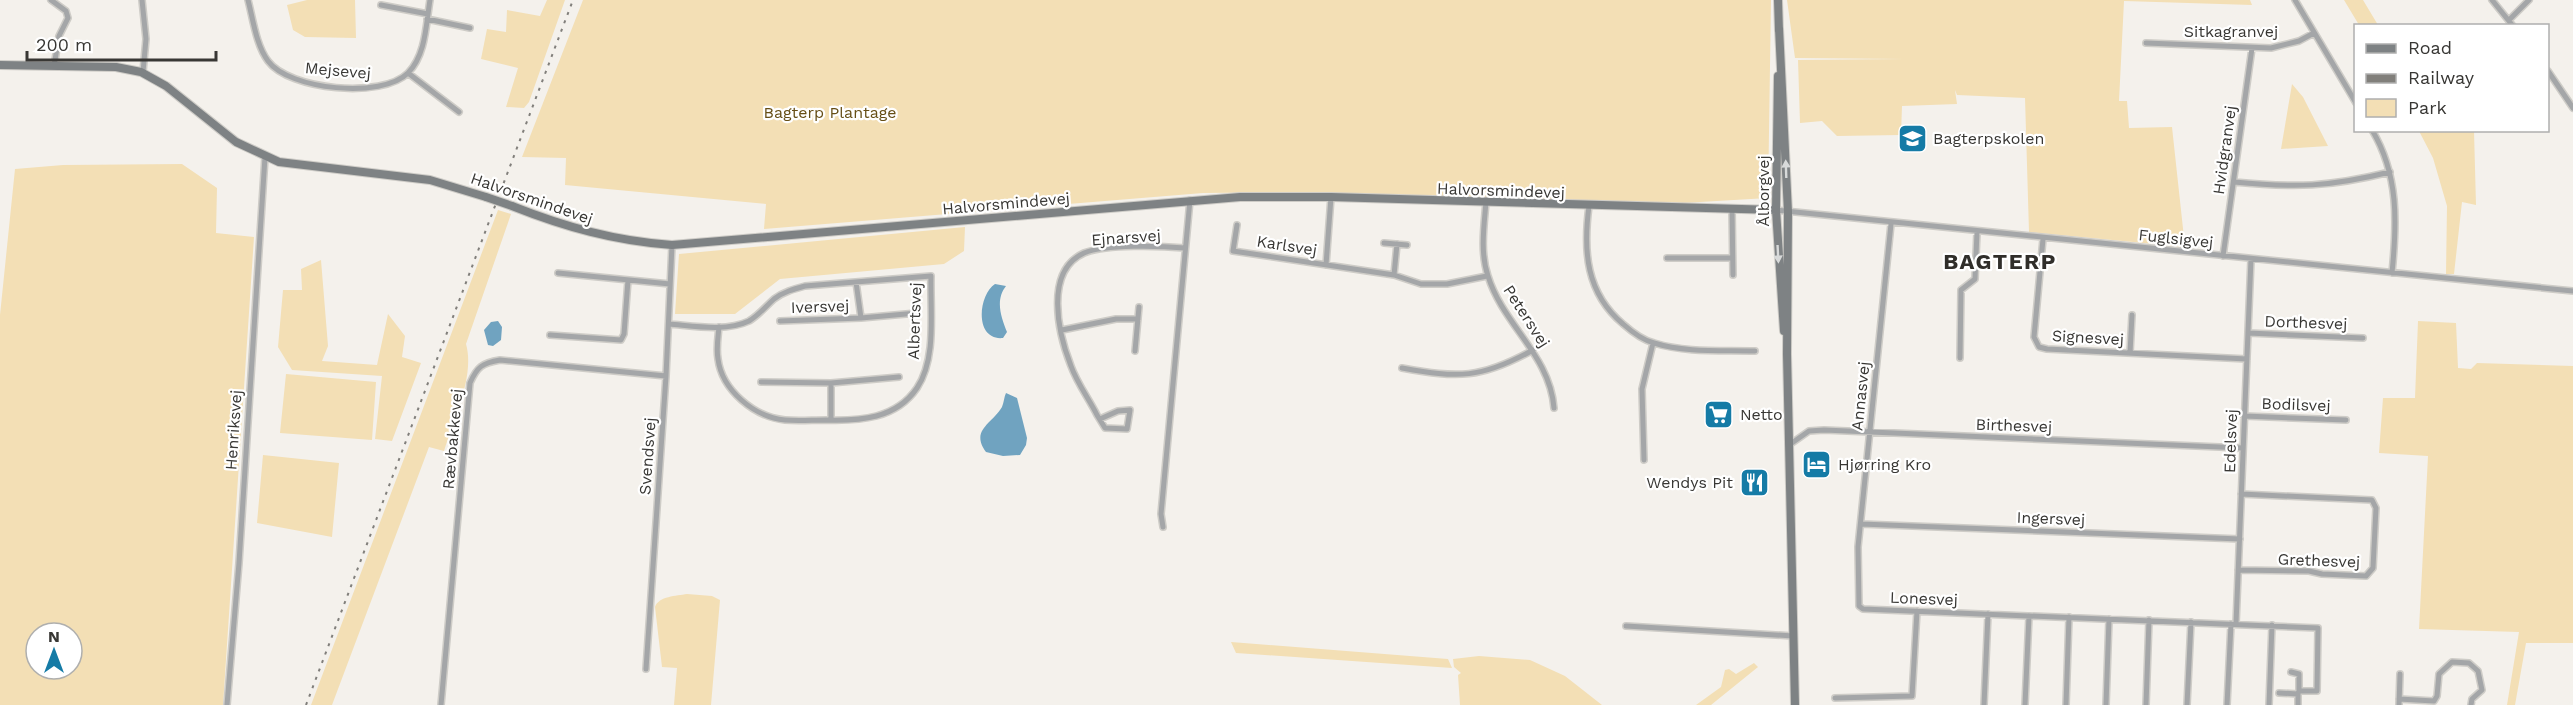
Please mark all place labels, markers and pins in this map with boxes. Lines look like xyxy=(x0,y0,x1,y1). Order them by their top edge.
school or university icon: Bagterpskolen xyxy=(1896,122,1928,154)
place label: Bagterpskolen xyxy=(1933,129,2044,148)
supermarket icon: Netto xyxy=(1703,398,1735,430)
place label: Netto xyxy=(1740,405,1783,424)
hotel icon: Hjørring Kro xyxy=(1801,448,1833,480)
place label: Hjørring Kro xyxy=(1838,455,1931,474)
restaurant icon: Wendys Pit xyxy=(1738,466,1770,498)
place label: Wendys Pit xyxy=(1646,473,1733,492)

